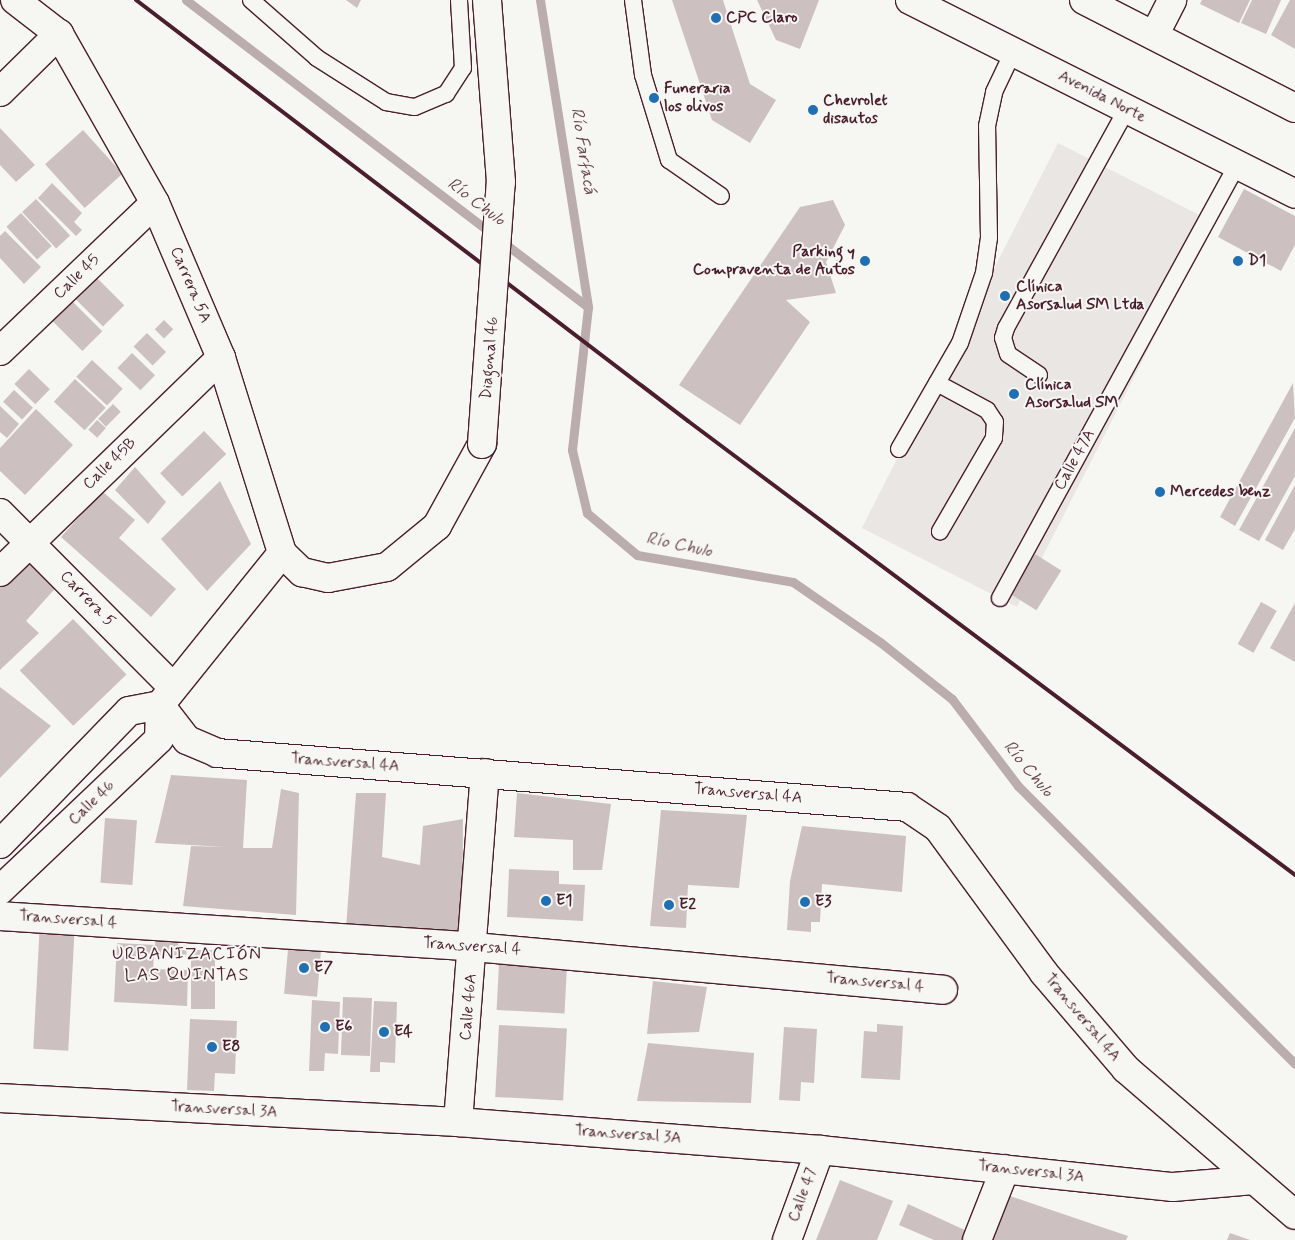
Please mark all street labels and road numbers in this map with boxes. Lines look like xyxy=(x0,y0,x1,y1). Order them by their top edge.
street label: Avenida Norte xyxy=(1055,67,1149,127)
street label: Carrera 5A xyxy=(165,244,215,326)
street label: Calle 45 xyxy=(50,250,104,304)
street label: Diagonal 46 xyxy=(477,316,503,400)
street label: Calle 47A xyxy=(1050,426,1100,494)
street label: Calle 45B xyxy=(79,434,141,494)
street label: Carrera 5 xyxy=(56,567,118,631)
street label: Transversal 4A xyxy=(290,750,400,776)
street label: Calle 46 xyxy=(65,776,119,830)
street label: Transversal 4A xyxy=(693,780,803,808)
street label: Transversal 4 xyxy=(18,907,118,933)
street label: Transversal 4 xyxy=(422,934,522,960)
street label: Transversal 4 xyxy=(825,969,925,997)
street label: Transversal 4A xyxy=(1040,970,1124,1066)
street label: Calle 46A xyxy=(457,973,481,1041)
street label: Transversal 3A xyxy=(170,1098,278,1122)
street label: Transversal 3A xyxy=(574,1122,682,1148)
street label: Transversal 3A xyxy=(977,1157,1085,1187)
street label: Calle 47 xyxy=(784,1165,822,1225)

